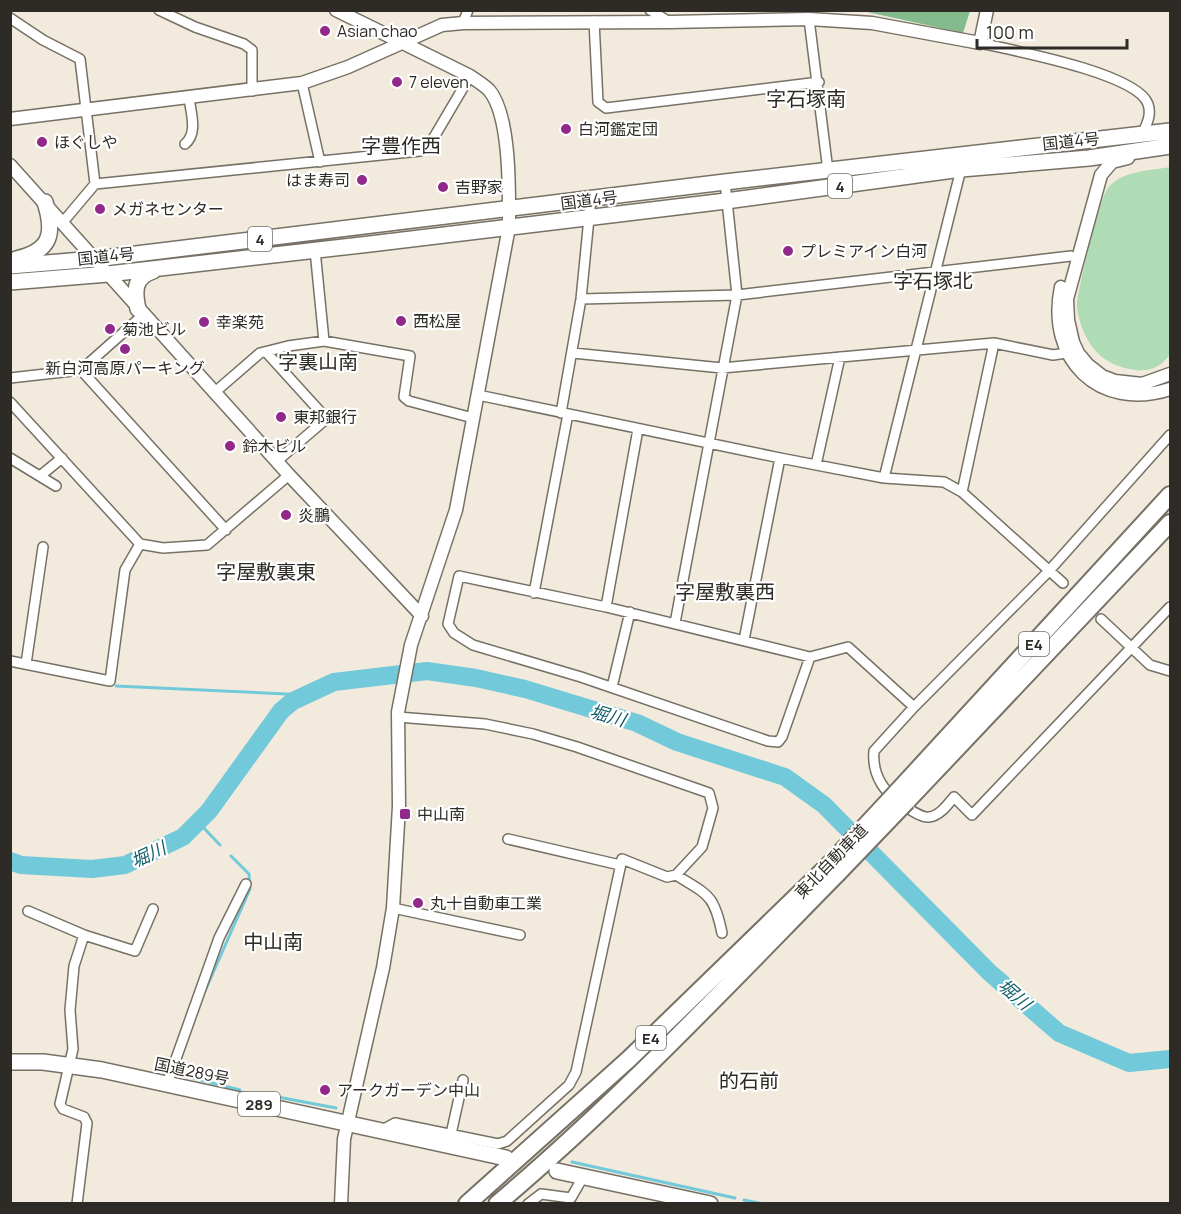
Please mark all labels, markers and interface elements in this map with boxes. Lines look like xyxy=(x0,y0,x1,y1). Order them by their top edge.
scale bar xyxy=(977,12,1127,50)
place label: Asian chao xyxy=(337,20,418,42)
text: 100 m xyxy=(986,20,1034,44)
marker: Asian chao xyxy=(318,24,332,38)
place label: 7 eleven xyxy=(409,71,469,93)
marker: 7 eleven xyxy=(390,75,404,89)
district label: 字石塚南 xyxy=(766,85,846,112)
place label: 白河鑑定団 xyxy=(578,118,658,140)
marker: 白河鑑定団 xyxy=(559,122,573,136)
street label: 国道4号 xyxy=(1041,127,1101,155)
place label: ほぐしや xyxy=(54,131,118,153)
district label: 字豊作西 xyxy=(361,132,441,159)
marker: ほぐしや xyxy=(35,135,49,149)
place label: はま寿司 xyxy=(286,169,350,191)
marker: はま寿司 xyxy=(355,173,369,187)
road number: 4 xyxy=(828,174,852,198)
place label: 吉野家 xyxy=(455,176,503,198)
marker: 吉野家 xyxy=(436,180,450,194)
street label: 国道4号 xyxy=(559,186,619,214)
place label: メガネセンター xyxy=(112,198,224,220)
marker: メガネセンター xyxy=(93,202,107,216)
road number: 4 xyxy=(248,227,272,251)
place label: プレミアイン白河 xyxy=(800,240,927,262)
street label: 国道4号 xyxy=(76,242,136,270)
marker: プレミアイン白河 xyxy=(781,244,795,258)
district label: 字石塚北 xyxy=(893,267,973,294)
place label: 西松屋 xyxy=(413,310,461,332)
place label: 幸楽苑 xyxy=(216,311,264,333)
marker: 西松屋 xyxy=(394,314,408,328)
marker: 幸楽苑 xyxy=(197,315,211,329)
place label: 菊池ビル xyxy=(122,318,186,340)
marker: 菊池ビル xyxy=(103,322,117,336)
marker: 新白河高原パーキング xyxy=(118,342,132,356)
district label: 字裏山南 xyxy=(278,348,358,375)
place label: 新白河高原パーキング xyxy=(45,357,205,379)
place label: 東邦銀行 xyxy=(293,406,357,428)
marker: 東邦銀行 xyxy=(274,410,288,424)
place label: 鈴木ビル xyxy=(242,435,306,457)
marker: 鈴木ビル xyxy=(223,439,237,453)
place label: 炎鵬 xyxy=(298,504,330,526)
marker: 炎鵬 xyxy=(279,508,293,522)
district label: 字屋敷裏東 xyxy=(216,558,316,585)
district label: 字屋敷裏西 xyxy=(675,578,775,605)
road number: E4 xyxy=(1019,632,1049,656)
water label: 堀川 xyxy=(587,699,631,732)
place label: 中山南 xyxy=(417,803,465,825)
marker: 中山南 xyxy=(398,807,412,821)
street label: 東北自動車道 xyxy=(790,819,872,903)
water label: 堀川 xyxy=(127,835,171,872)
place label: 丸十自動車工業 xyxy=(430,892,542,914)
marker: 丸十自動車工業 xyxy=(411,896,425,910)
district label: 中山南 xyxy=(243,928,303,955)
water label: 堀川 xyxy=(994,973,1038,1016)
road number: E4 xyxy=(636,1026,666,1050)
street label: 国道289号 xyxy=(152,1052,232,1090)
district label: 的石前 xyxy=(719,1067,779,1094)
place label: アークガーデン中山 xyxy=(337,1079,480,1101)
marker: アークガーデン中山 xyxy=(318,1083,332,1097)
road number: 289 xyxy=(238,1092,280,1116)

